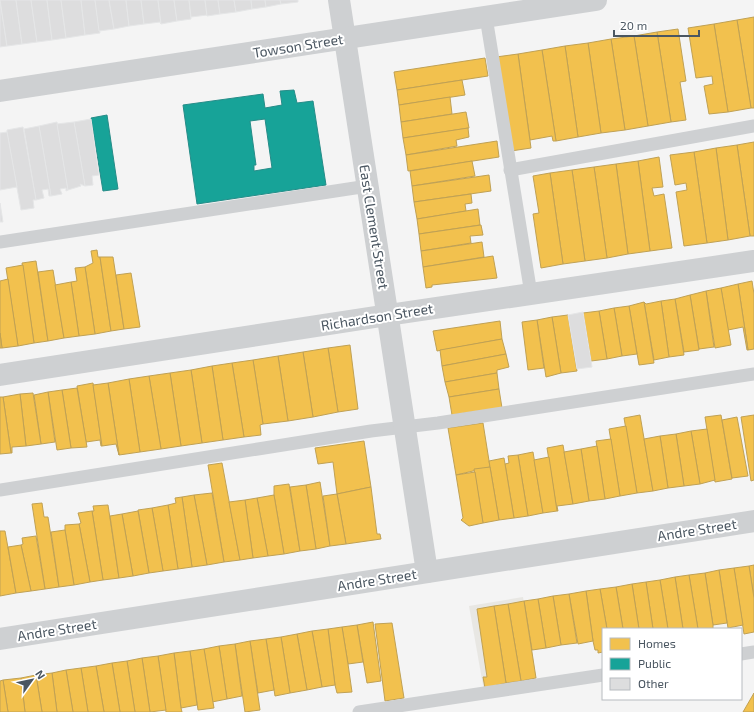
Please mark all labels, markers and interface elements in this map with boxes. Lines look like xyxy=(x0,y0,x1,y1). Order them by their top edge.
scale bar xyxy=(614,12,699,38)
text: 20 m xyxy=(620,18,647,32)
street label: Towson Street xyxy=(252,30,344,61)
street label: East Clement Street xyxy=(356,163,393,290)
street label: Richardson Street xyxy=(320,299,434,334)
street label: Andre Street xyxy=(656,515,738,544)
street label: Andre Street xyxy=(336,565,418,594)
street label: Andre Street xyxy=(16,615,98,644)
legend xyxy=(602,628,742,700)
text: Homes xyxy=(638,636,676,650)
text: Public xyxy=(638,656,671,670)
north arrow xyxy=(12,660,52,700)
text: N xyxy=(33,667,48,681)
text: Other xyxy=(638,676,669,690)

